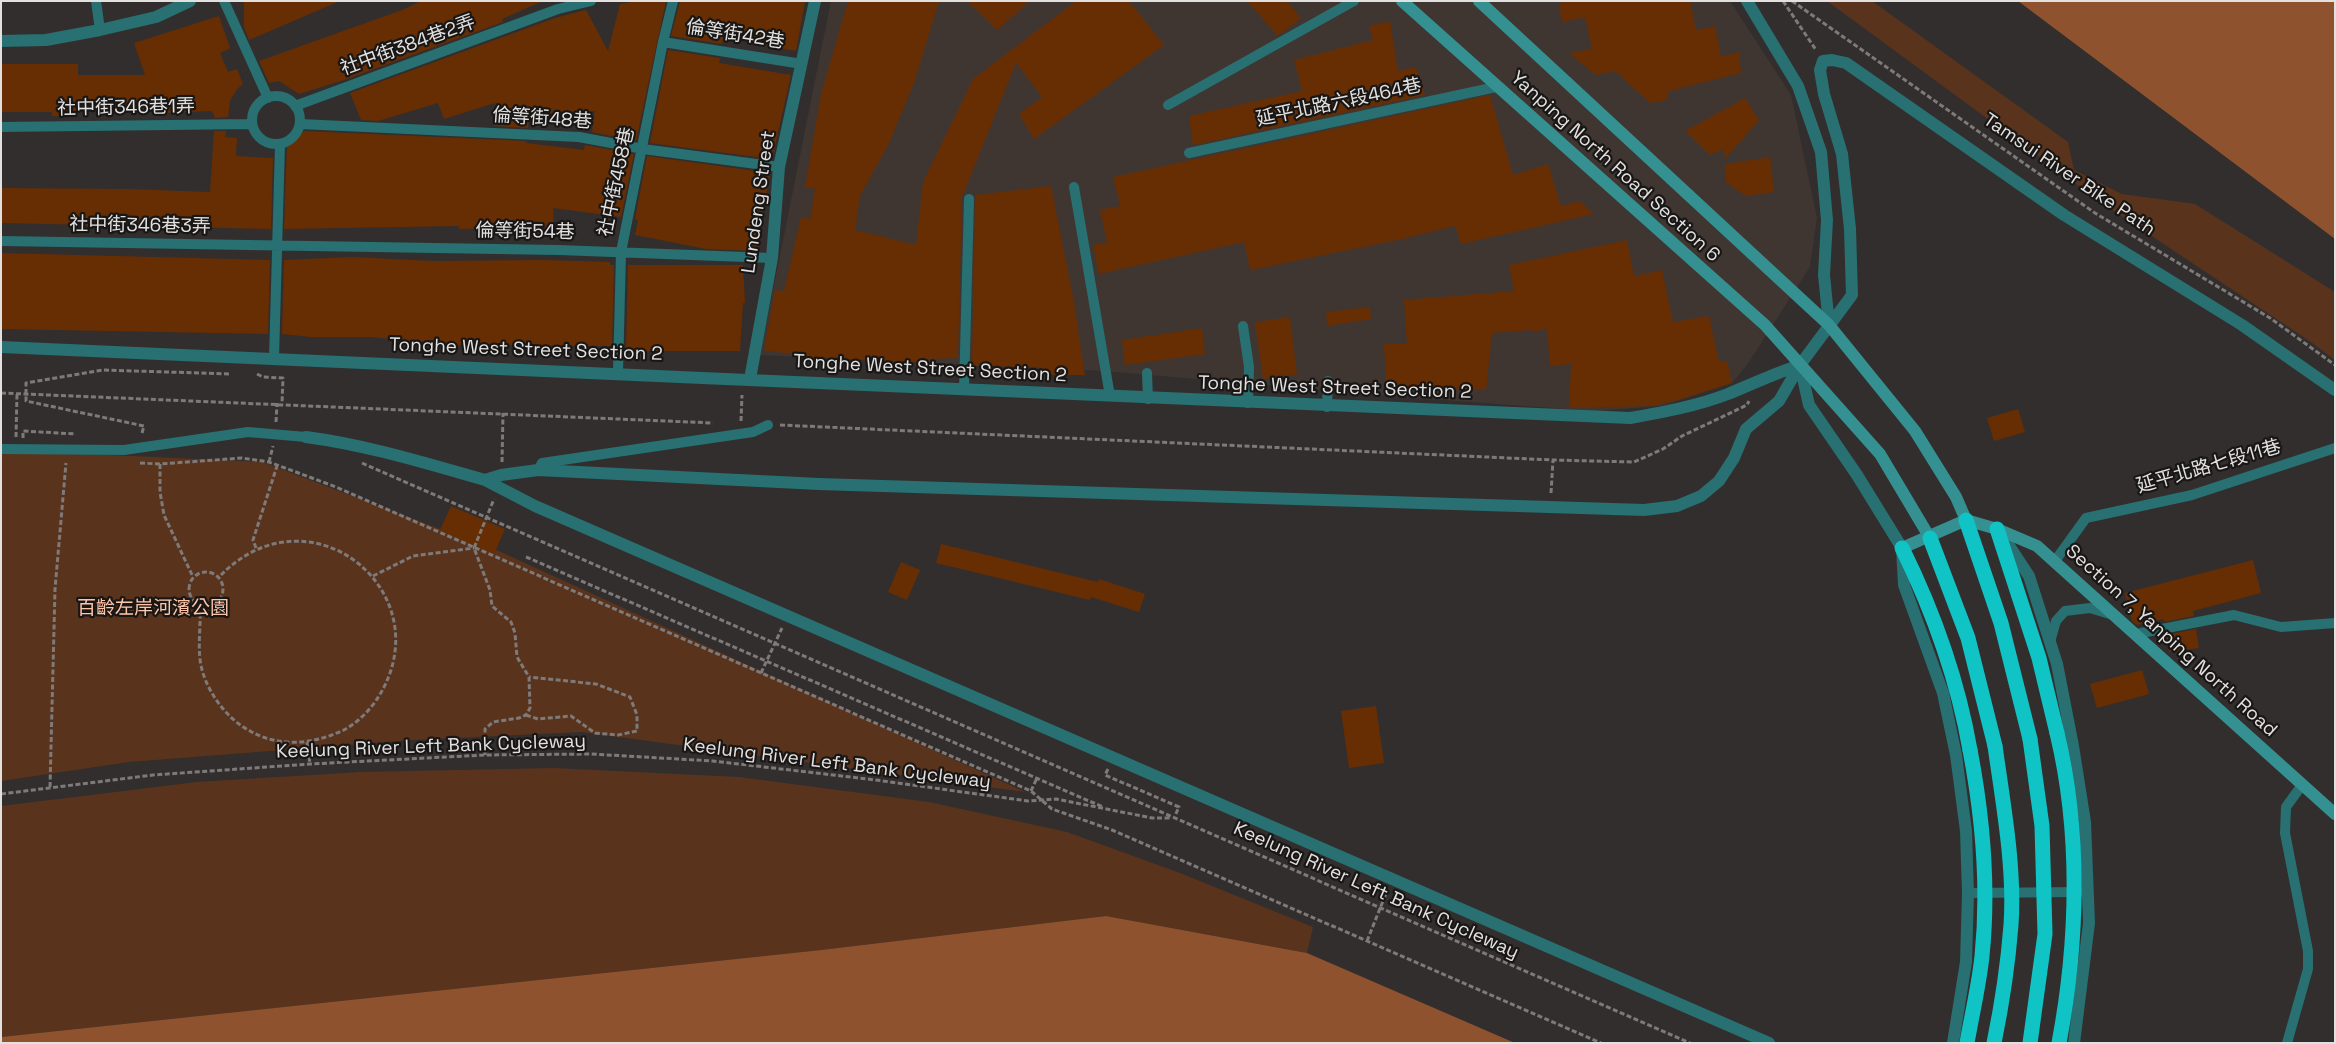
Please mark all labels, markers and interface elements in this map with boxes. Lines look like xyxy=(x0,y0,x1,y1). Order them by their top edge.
street label: 社中街384巷2弄 xyxy=(338,11,478,81)
street label: 倫等街42巷 xyxy=(684,16,786,54)
street label: Yanping North Road Section 6 xyxy=(1506,67,1724,267)
street label: 延平北路六段464巷 xyxy=(1254,74,1424,132)
street label: 社中街346巷1弄 xyxy=(57,95,195,121)
street label: 倫等街48巷 xyxy=(491,104,593,134)
street label: Tamsui River Bike Path xyxy=(1979,109,2159,241)
street label: 社中街458巷 xyxy=(594,125,640,239)
street label: Lundeng Street xyxy=(738,129,780,275)
street label: 社中街346巷3弄 xyxy=(69,213,211,239)
street label: 倫等街54巷 xyxy=(475,220,575,244)
street label: Tonghe West Street Section 2 xyxy=(389,334,663,366)
street label: Tonghe West Street Section 2 xyxy=(793,350,1067,388)
street label: Tonghe West Street Section 2 xyxy=(1198,372,1472,404)
street label: 延平北路七段11巷 xyxy=(2134,436,2284,498)
street label: Section 7, Yanping North Road xyxy=(2061,540,2281,742)
park label: 百齡左岸河濱公園 xyxy=(77,598,229,620)
street label: Keelung River Left Bank Cycleway xyxy=(276,730,586,764)
street label: Keelung River Left Bank Cycleway xyxy=(682,734,992,794)
street label: Keelung River Left Bank Cycleway xyxy=(1230,818,1522,964)

